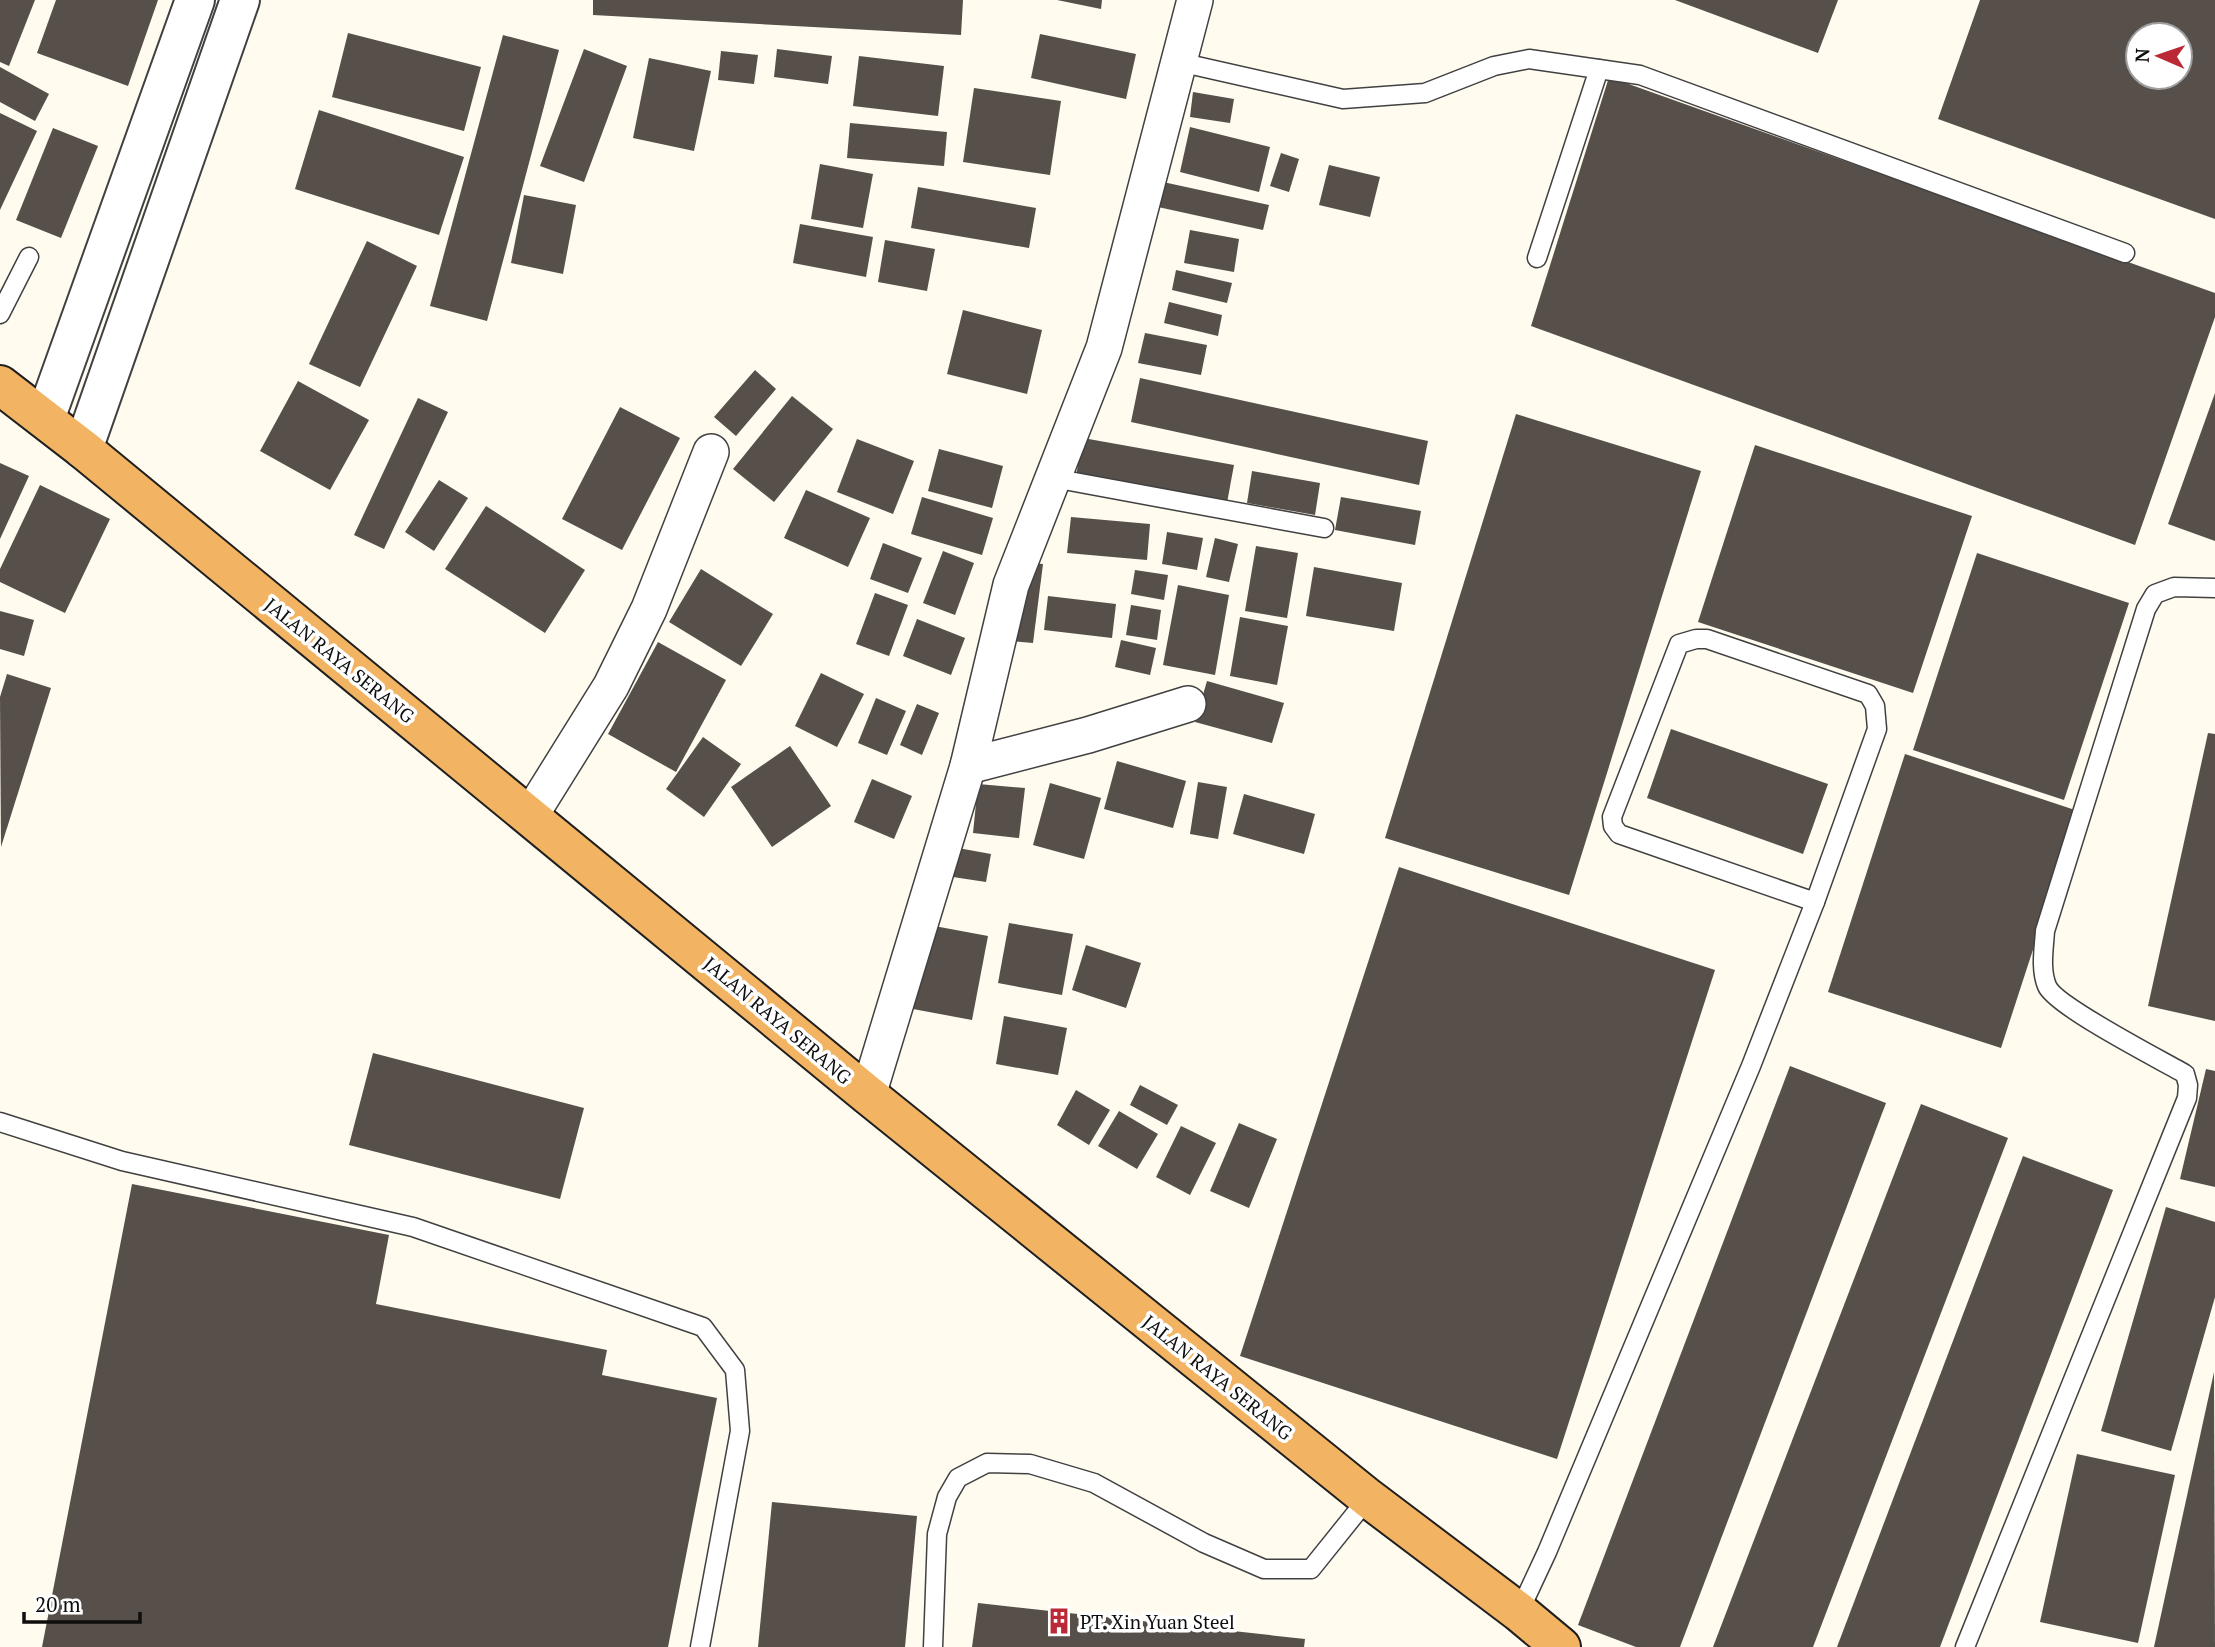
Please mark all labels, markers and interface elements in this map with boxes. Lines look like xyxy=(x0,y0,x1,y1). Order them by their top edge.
north arrow xyxy=(2124,21,2194,91)
text: N xyxy=(2129,47,2154,63)
street label: JALAN RAYA SERANG xyxy=(260,592,420,728)
street label: JALAN RAYA SERANG xyxy=(699,951,857,1089)
street label: JALAN RAYA SERANG xyxy=(1138,1309,1298,1445)
scale bar xyxy=(24,1580,140,1624)
text: 20 m xyxy=(35,1590,81,1618)
building icon: PT. Xin Yuan Steel xyxy=(1044,1606,1074,1636)
place label: PT. Xin Yuan Steel xyxy=(1080,1609,1235,1634)

